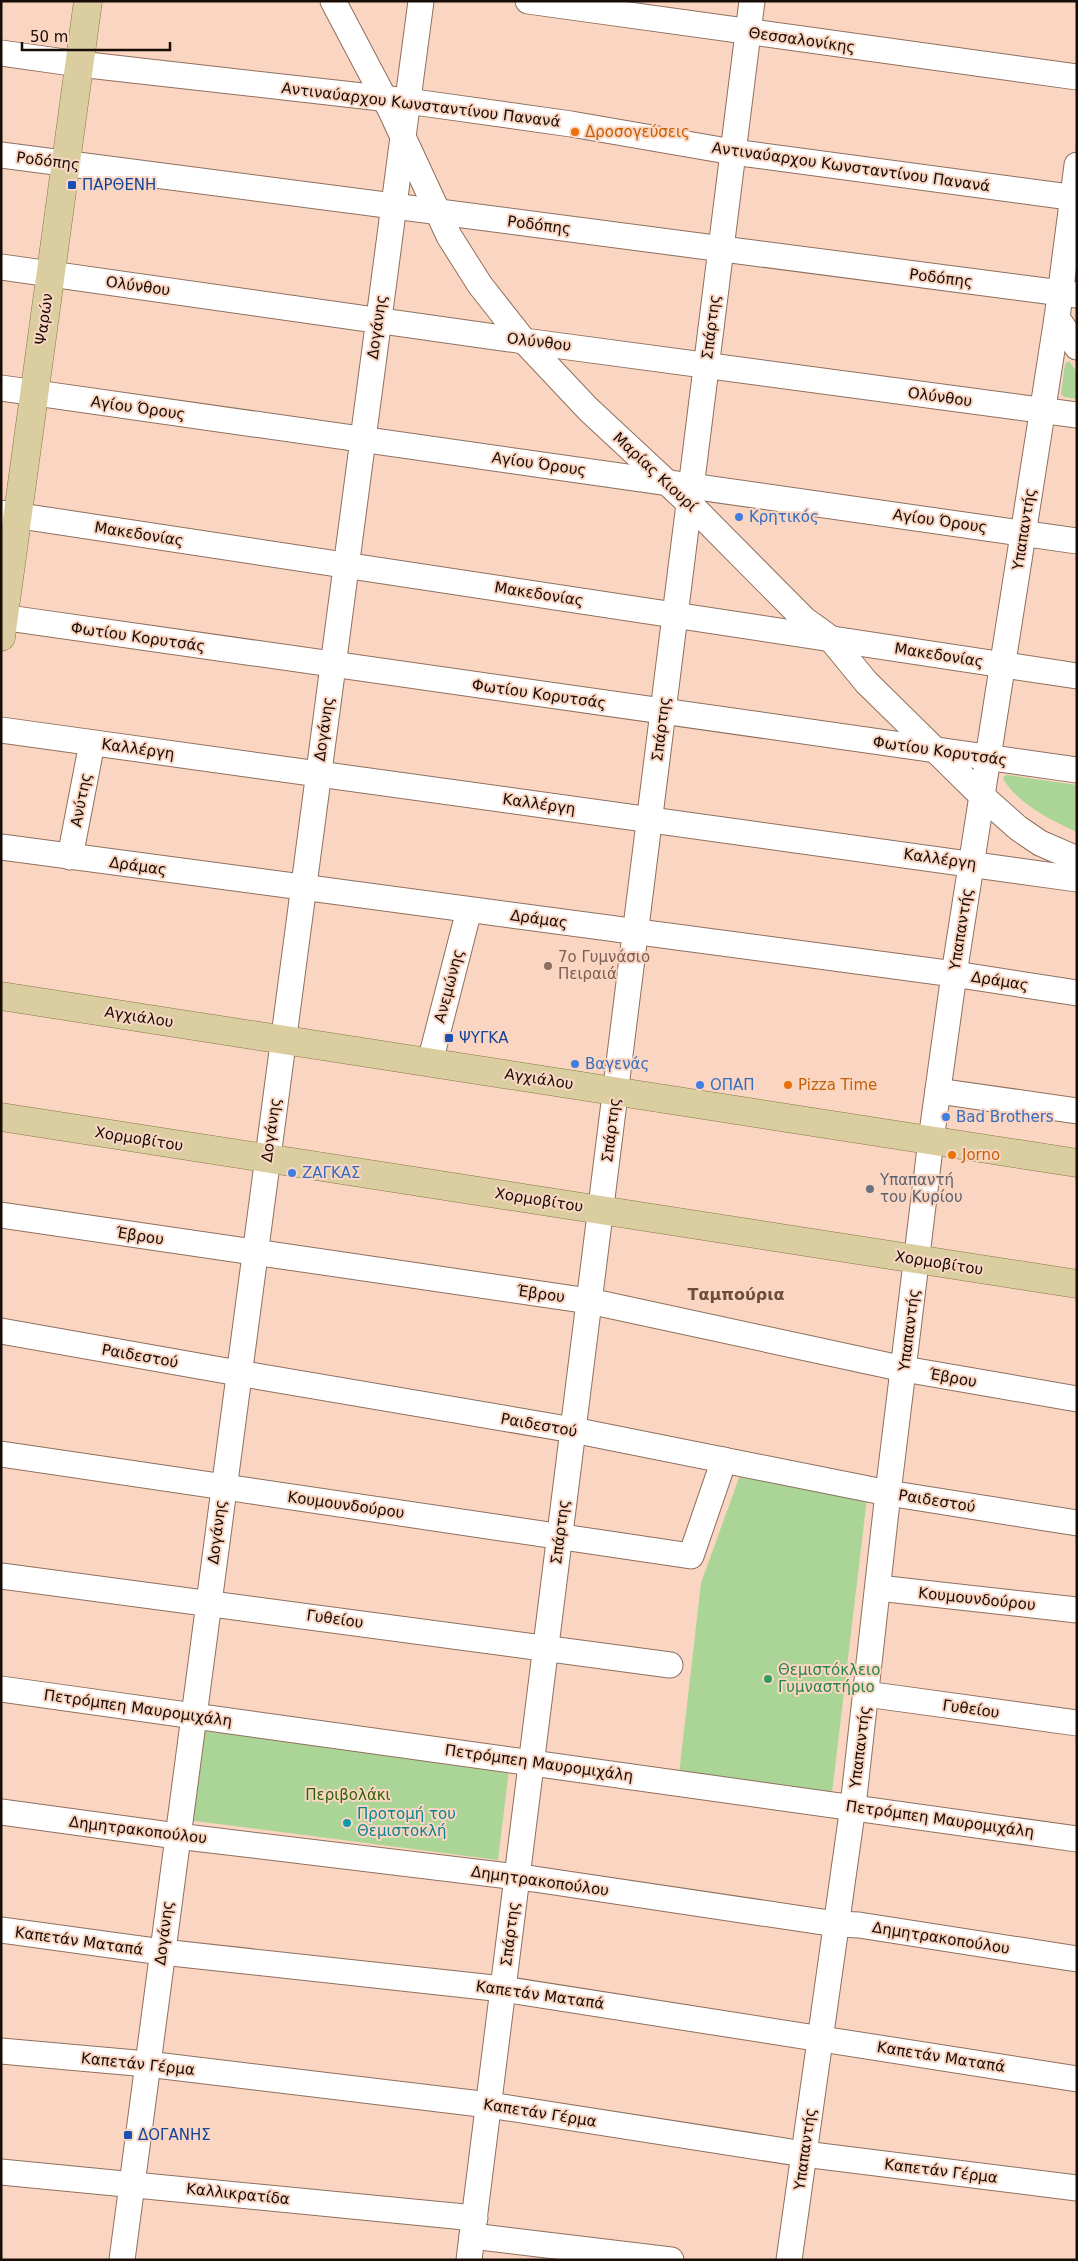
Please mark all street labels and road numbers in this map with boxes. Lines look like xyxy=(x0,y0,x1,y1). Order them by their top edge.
street label: Θεσσαλονίκης xyxy=(748,24,856,56)
street label: Αντιναύαρχου Κωνσταντίνου Πανανά xyxy=(281,79,562,131)
street label: Αντιναύαρχου Κωνσταντίνου Πανανά xyxy=(711,139,991,195)
street label: Ροδόπης xyxy=(15,148,81,174)
street label: Ροδόπης xyxy=(506,212,572,238)
street label: Ροδόπης xyxy=(908,265,974,291)
street label: Ολύνθου xyxy=(105,273,171,299)
street label: Ψαρών xyxy=(31,292,57,346)
street label: Δογάνης xyxy=(364,294,390,360)
street label: Σπάρτης xyxy=(698,294,724,360)
street label: Ολύνθου xyxy=(506,329,572,355)
street label: Ολύνθου xyxy=(907,384,973,410)
street label: Αγίου Όρους xyxy=(90,392,186,424)
street label: Μαρίας Κιουρί xyxy=(609,428,701,516)
street label: Αγίου Όρους xyxy=(491,448,587,480)
street label: Υπαπαντής xyxy=(1008,487,1039,572)
street label: Αγίου Όρους xyxy=(892,505,988,537)
street label: Μακεδονίας xyxy=(93,518,185,550)
street label: Μακεδονίας xyxy=(493,578,585,610)
street label: Φωτίου Κορυτσάς xyxy=(70,619,206,655)
street label: Μακεδονίας xyxy=(893,639,985,671)
street label: Φωτίου Κορυτσάς xyxy=(471,676,607,712)
street label: Δογάνης xyxy=(311,696,337,762)
street label: Σπάρτης xyxy=(648,696,674,762)
street label: Φωτίου Κορυτσάς xyxy=(872,733,1008,769)
street label: Καλλέργη xyxy=(100,735,176,763)
street label: Ανύτης xyxy=(67,771,95,829)
street label: Καλλέργη xyxy=(501,790,577,818)
street label: Καλλέργη xyxy=(902,845,978,873)
street label: Δράμας xyxy=(108,853,168,879)
street label: Υπαπαντής xyxy=(945,887,976,972)
street label: Δράμας xyxy=(509,906,569,932)
street label: Ανεμώνης xyxy=(431,947,467,1025)
street label: Δράμας xyxy=(970,968,1030,994)
street label: Αγχιάλου xyxy=(103,1003,175,1031)
street label: Αγχιάλου xyxy=(503,1065,575,1093)
street label: Δογάνης xyxy=(258,1097,284,1163)
street label: Σπάρτης xyxy=(598,1097,624,1163)
street label: Χορμοβίτου xyxy=(94,1123,184,1155)
street label: Χορμοβίτου xyxy=(494,1184,584,1216)
street label: Έβρου xyxy=(114,1223,165,1249)
street label: Χορμοβίτου xyxy=(894,1247,984,1279)
street label: Έβρου xyxy=(515,1282,566,1306)
street label: Υπαπαντής xyxy=(895,1288,923,1373)
street label: Ραιδεστού xyxy=(100,1340,180,1372)
street label: Έβρου xyxy=(927,1365,978,1391)
street label: Ραιδεστού xyxy=(499,1409,579,1441)
street label: Ραιδεστού xyxy=(897,1486,977,1516)
street label: Κουμουνδούρου xyxy=(286,1488,406,1522)
street label: Δογάνης xyxy=(204,1499,230,1565)
street label: Σπάρτης xyxy=(547,1499,573,1565)
street label: Κουμουνδούρου xyxy=(917,1584,1037,1614)
street label: Γυθείου xyxy=(305,1606,365,1632)
street label: Πετρόμπεη Μαυρομιχάλη xyxy=(43,1686,233,1730)
street label: Γυθείου xyxy=(941,1696,1001,1722)
street label: Υπαπαντής xyxy=(846,1705,874,1790)
street label: Πετρόμπεη Μαυρομιχάλη xyxy=(444,1741,634,1785)
street label: Πετρόμπεη Μαυρομιχάλη xyxy=(845,1797,1035,1841)
street label: Δημητρακοπούλου xyxy=(68,1813,208,1847)
street label: Δημητρακοπούλου xyxy=(470,1862,610,1900)
street label: Δογάνης xyxy=(151,1900,177,1966)
street label: Σπάρτης xyxy=(497,1901,523,1967)
street label: Δημητρακοπούλου xyxy=(871,1918,1011,1958)
street label: Καπετάν Ματαπά xyxy=(14,1923,145,1959)
street label: Καπετάν Ματαπά xyxy=(475,1977,606,2013)
street label: Καπετάν Ματαπά xyxy=(876,2038,1007,2076)
street label: Καπετάν Γέρμα xyxy=(80,2049,196,2079)
street label: Καπετάν Γέρμα xyxy=(482,2095,598,2131)
street label: Υπαπαντής xyxy=(790,2107,820,2192)
street label: Καπετάν Γέρμα xyxy=(883,2155,999,2187)
street label: Καλλικρατίδα xyxy=(185,2180,291,2208)

